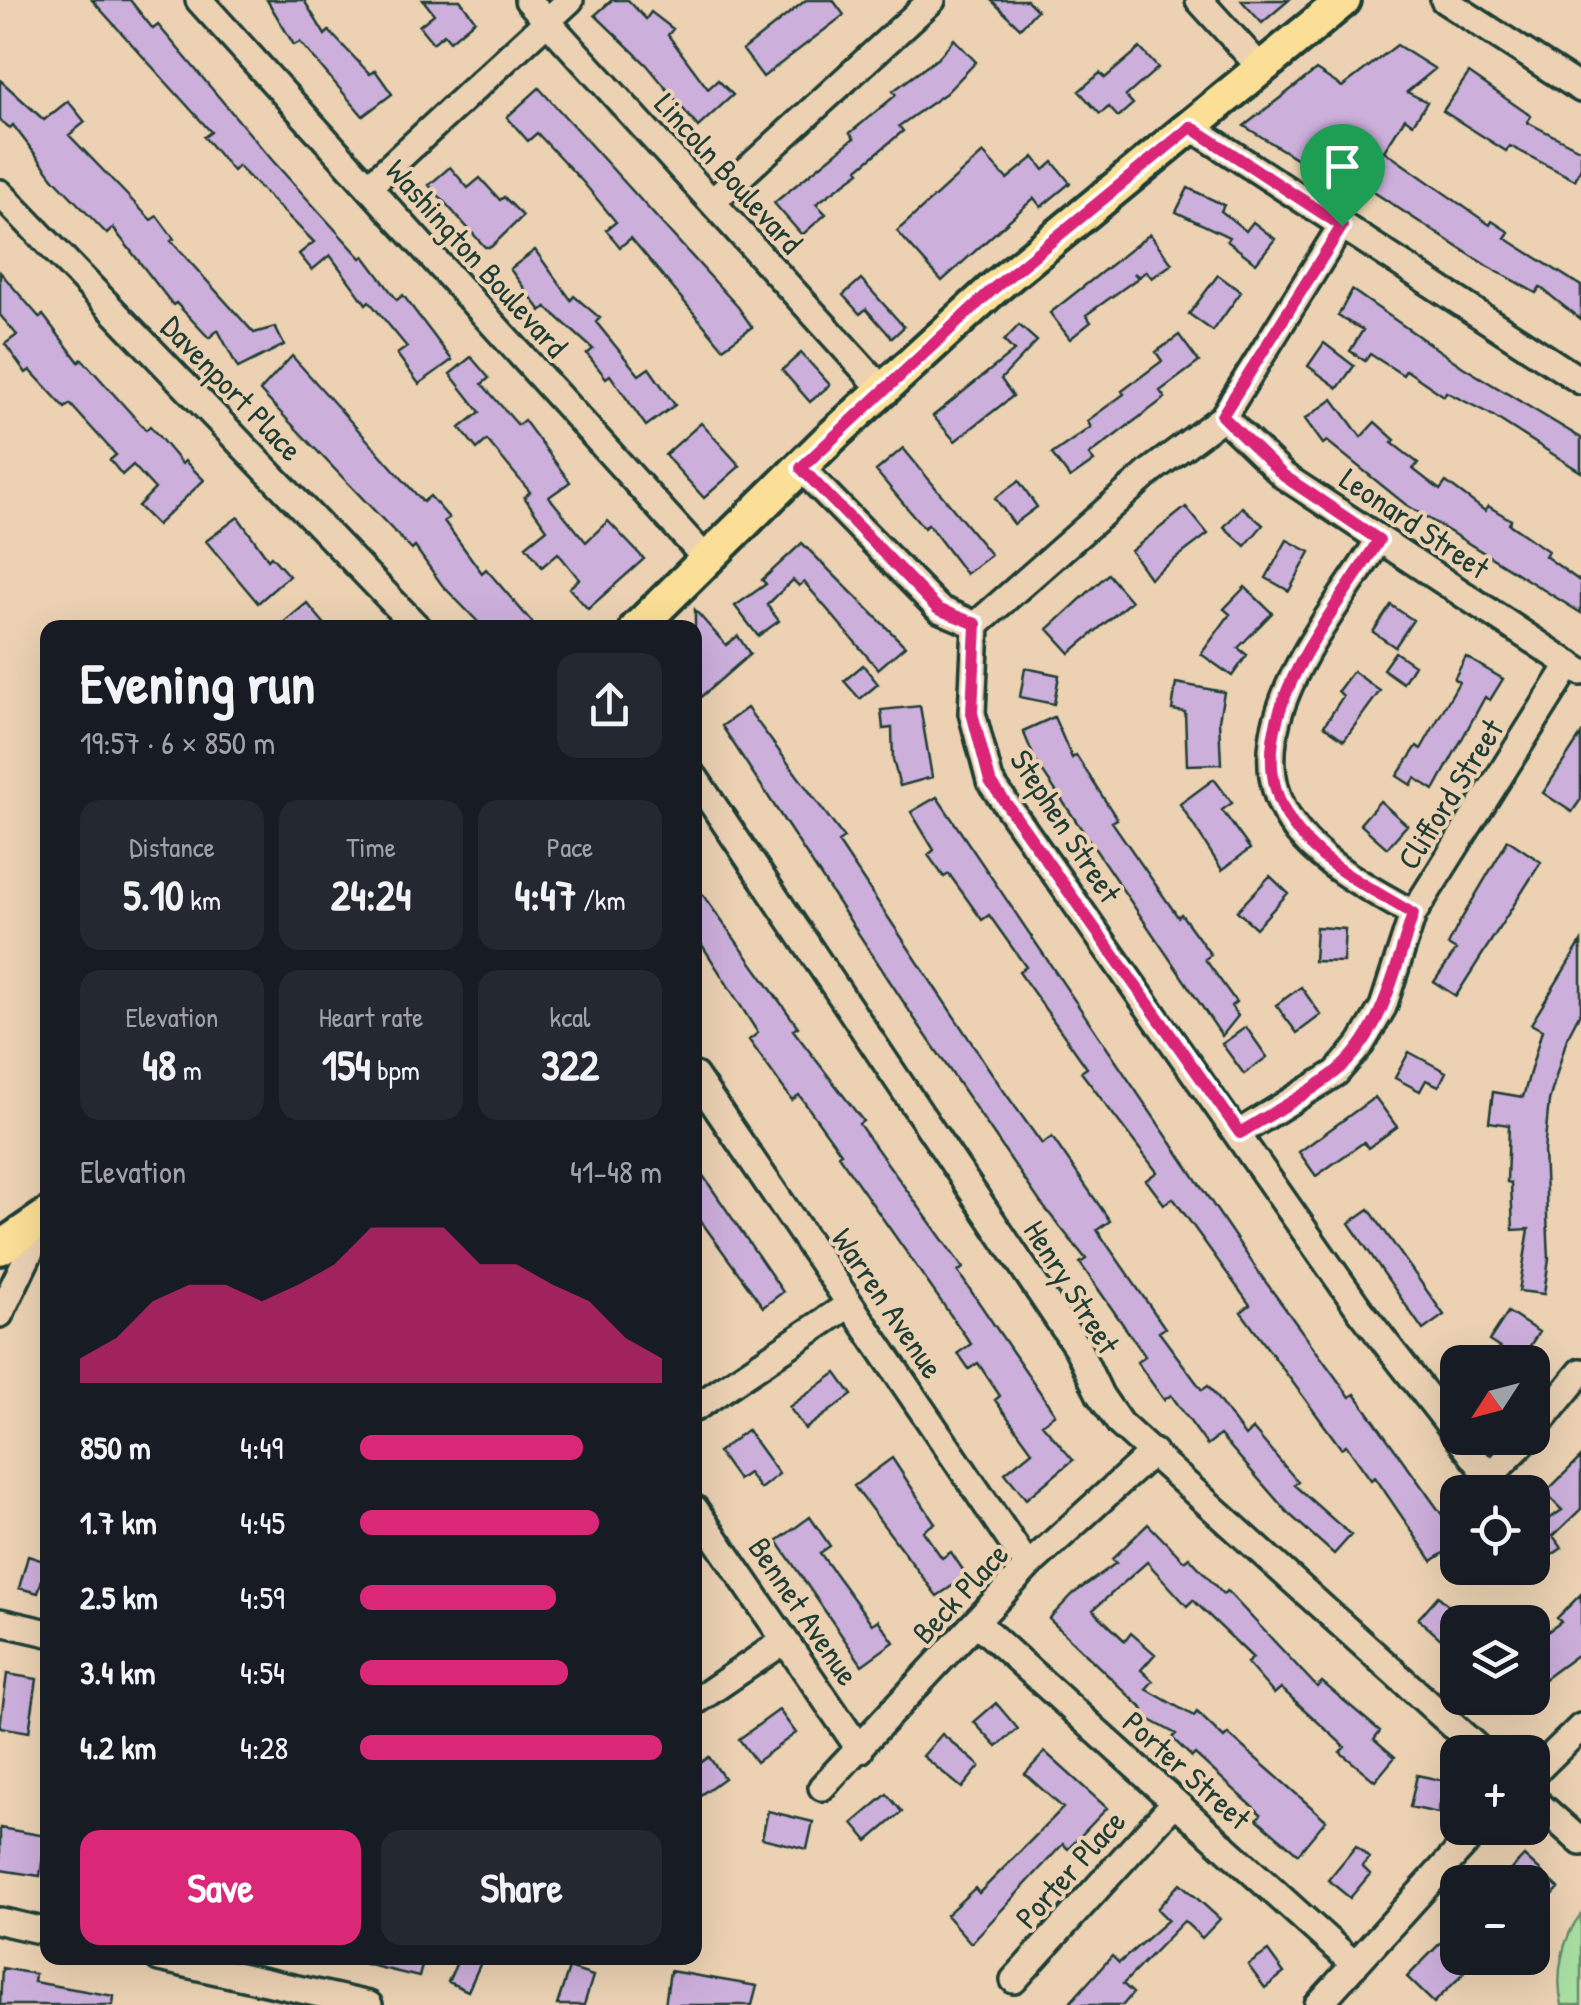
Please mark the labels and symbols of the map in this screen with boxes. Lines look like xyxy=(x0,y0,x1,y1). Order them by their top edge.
street label: Lincoln Boulevard xyxy=(645,83,813,263)
pin xyxy=(1300,124,1385,227)
street label: Washington Boulevard xyxy=(376,150,578,366)
street label: Davenport Place xyxy=(152,306,312,470)
street label: Leonard Street xyxy=(1332,457,1499,589)
street label: Clifford Street xyxy=(1387,710,1514,877)
street label: Stephen Street xyxy=(1000,741,1132,912)
street label: Henry Street xyxy=(1014,1212,1130,1363)
street label: Warren Avenue xyxy=(822,1219,954,1387)
north arrow xyxy=(1440,1345,1550,1455)
street label: Bennet Avenue xyxy=(739,1528,870,1694)
street label: Beck Place xyxy=(902,1533,1018,1653)
street label: Porter Street xyxy=(1114,1701,1261,1840)
street label: Porter Place xyxy=(1005,1800,1135,1938)

